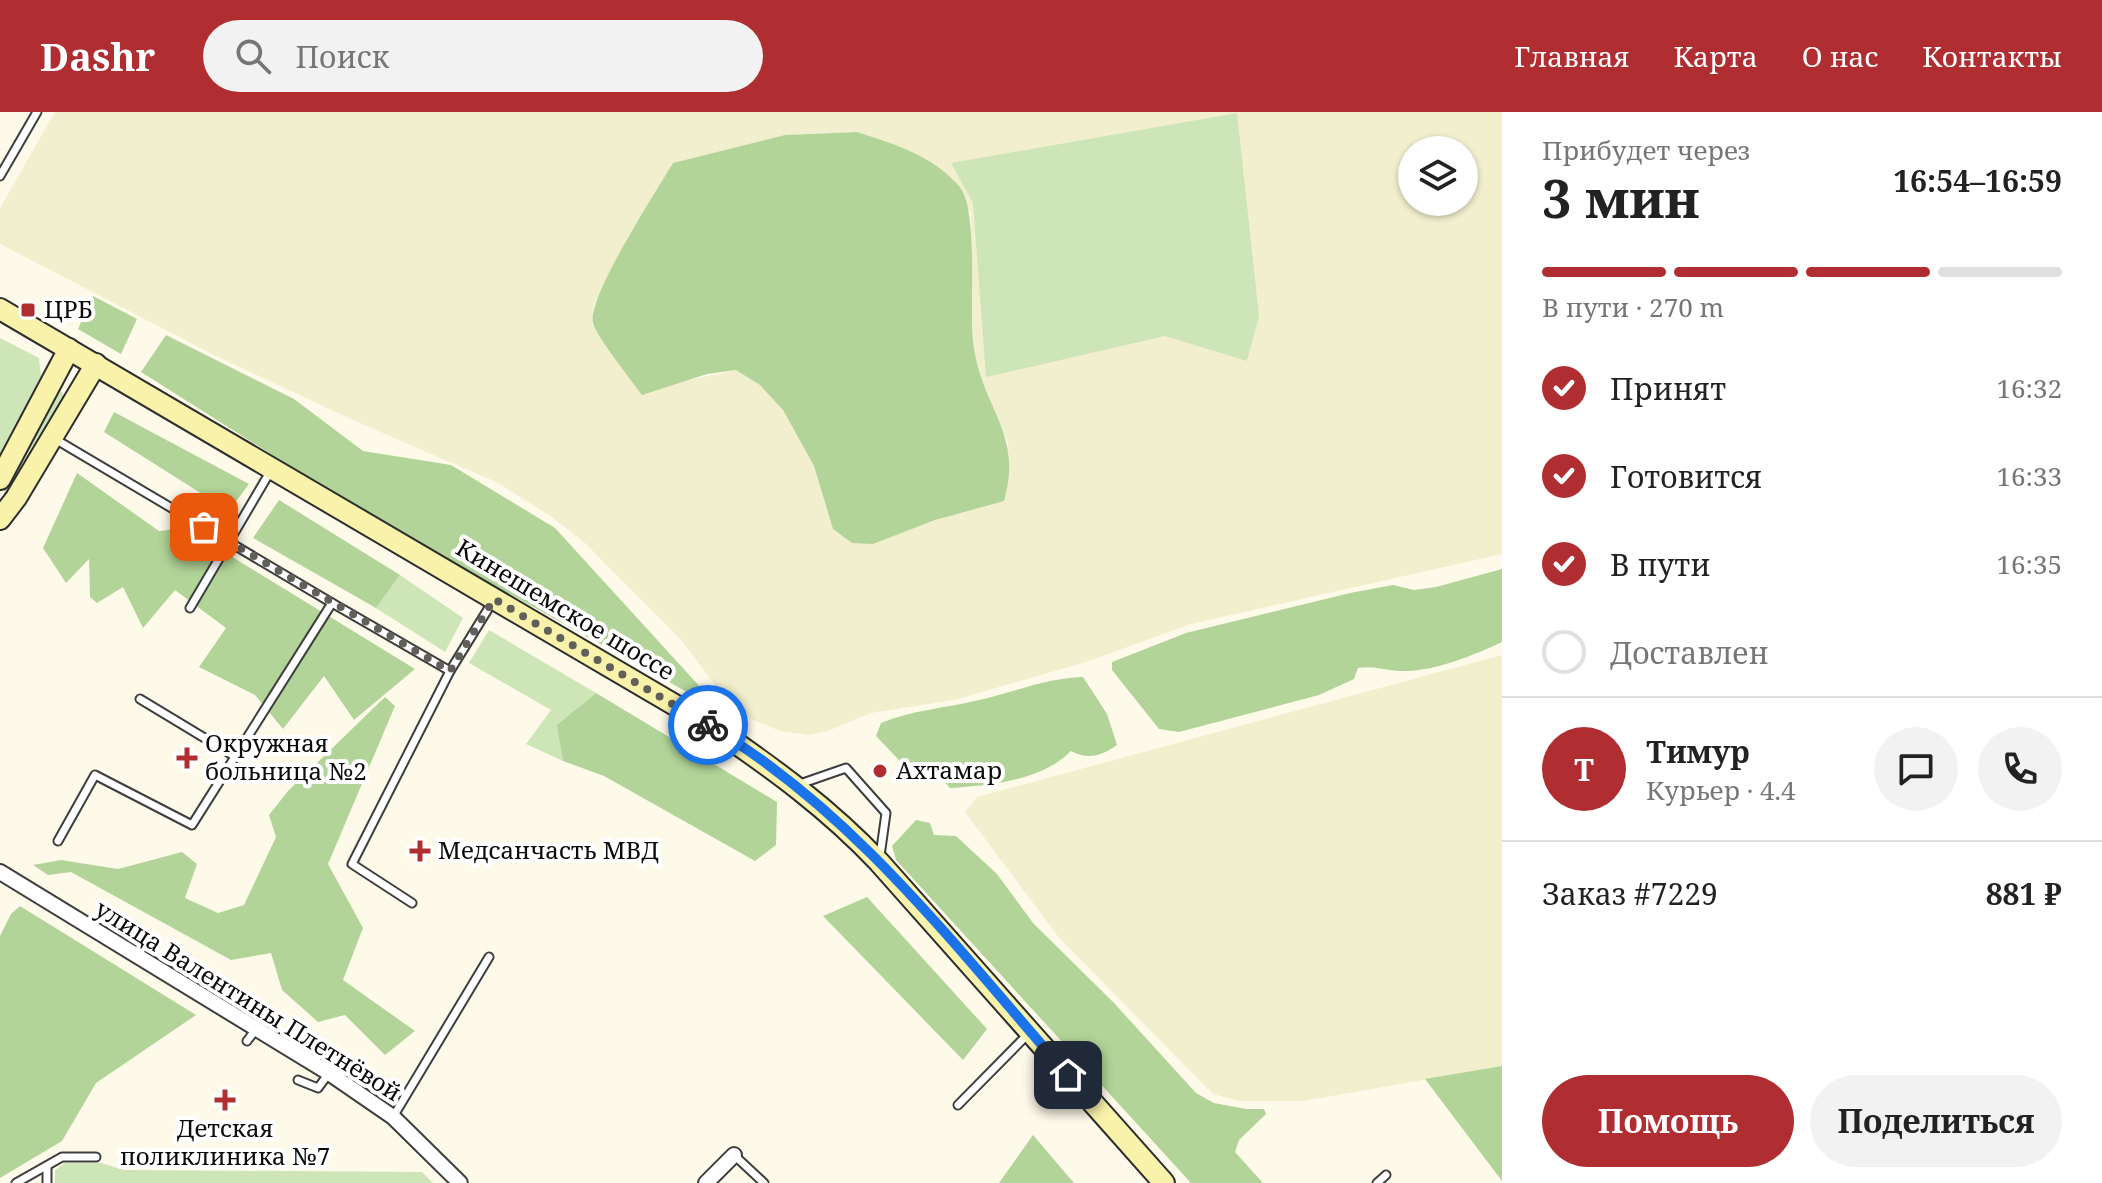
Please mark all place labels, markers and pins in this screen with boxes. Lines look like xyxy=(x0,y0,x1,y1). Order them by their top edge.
place label: ЦРБ xyxy=(44,292,93,325)
marker: ЦРБ xyxy=(19,301,37,319)
pin xyxy=(170,493,238,561)
place label: Окружная больница №2 xyxy=(205,726,367,787)
marker: Окружная больница №2 xyxy=(176,747,198,769)
place label: Ахтамар xyxy=(896,753,1002,786)
marker: Ахтамар xyxy=(871,762,889,780)
place label: Медсанчасть МВД xyxy=(438,833,659,866)
marker: Медсанчасть МВД xyxy=(409,840,431,862)
pin xyxy=(1034,1041,1102,1109)
marker: Детская поликлиника №7 xyxy=(214,1089,236,1111)
place label: Детская поликлиника №7 xyxy=(120,1111,330,1172)

